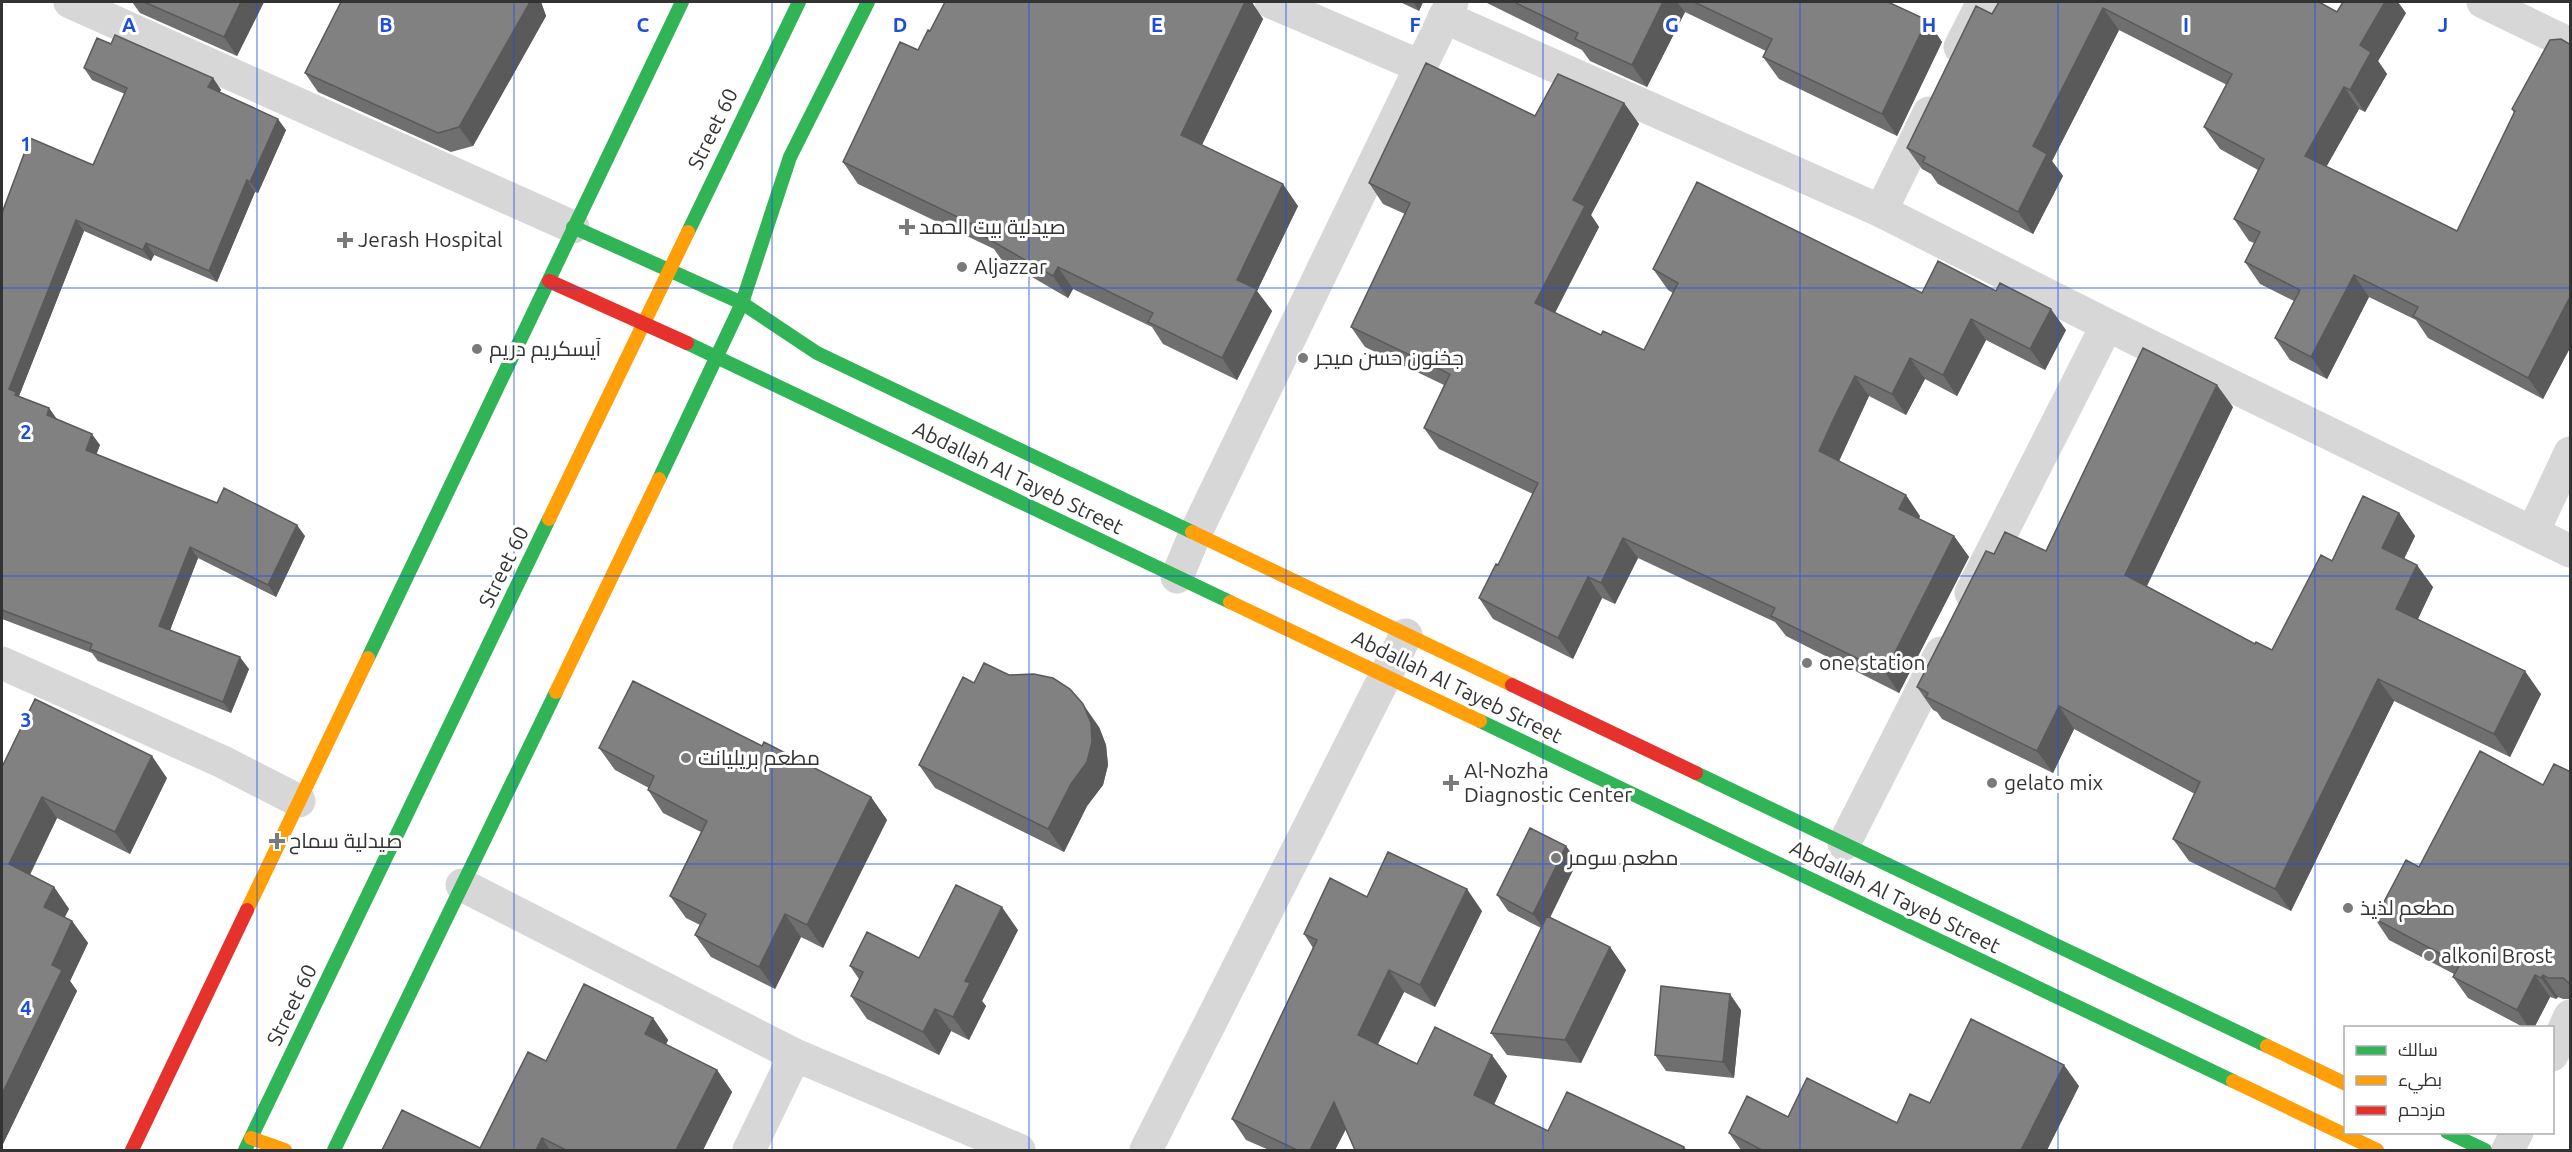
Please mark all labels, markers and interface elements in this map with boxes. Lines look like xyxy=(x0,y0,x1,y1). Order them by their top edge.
text: A xyxy=(122,13,136,36)
text: B xyxy=(379,13,393,36)
text: C xyxy=(637,13,650,36)
text: D xyxy=(893,13,907,36)
text: E xyxy=(1151,13,1163,36)
text: F xyxy=(1409,13,1421,36)
text: G xyxy=(1665,13,1679,36)
text: H xyxy=(1922,13,1936,36)
text: I xyxy=(2183,13,2189,36)
text: J xyxy=(2438,13,2448,36)
street label: Street 60 xyxy=(682,84,742,173)
text: 1 xyxy=(20,132,32,155)
place label: صيدلية بيت الحمد xyxy=(919,214,1066,238)
marker: صيدلية بيت الحمد xyxy=(900,220,914,234)
place label: Jerash Hospital xyxy=(358,227,503,251)
marker: Jerash Hospital xyxy=(336,231,354,249)
place label: Aljazzar xyxy=(974,254,1047,278)
marker: Aljazzar xyxy=(955,260,969,274)
place label: آيسكريم دريم xyxy=(489,336,602,363)
marker: آيسكريم دريم xyxy=(470,342,484,356)
place label: جخنون حسن ميجر xyxy=(1314,345,1464,371)
marker: جخنون حسن ميجر xyxy=(1296,351,1310,365)
street label: Abdallah Al Tayeb Street xyxy=(910,416,1127,538)
text: 2 xyxy=(20,420,32,443)
street label: Street 60 xyxy=(473,522,533,611)
street label: Abdallah Al Tayeb Street xyxy=(1349,625,1566,747)
place label: one station xyxy=(1819,650,1925,674)
marker: one station xyxy=(1800,656,1814,670)
text: 3 xyxy=(20,708,32,731)
place label: مطعم بريليانت xyxy=(698,745,820,772)
marker: مطعم بريليانت xyxy=(679,751,693,765)
place label: Al-Nozha Diagnostic Center xyxy=(1464,758,1632,806)
place label: gelato mix xyxy=(2004,770,2104,794)
marker: Al-Nozha Diagnostic Center xyxy=(1442,774,1460,792)
marker: gelato mix xyxy=(1985,776,1999,790)
place label: صيدلية سماح xyxy=(289,828,402,855)
marker: صيدلية سماح xyxy=(270,834,284,848)
street label: Abdallah Al Tayeb Street xyxy=(1787,835,2004,957)
place label: مطعم سومر xyxy=(1567,845,1679,872)
marker: مطعم سومر xyxy=(1549,851,1563,865)
place label: مطعم لذيذ xyxy=(2360,895,2455,922)
marker: مطعم لذيذ xyxy=(2341,901,2355,915)
place label: alkoni Brost xyxy=(2441,943,2553,967)
marker: alkoni Brost xyxy=(2422,949,2436,963)
street label: Street 60 xyxy=(261,960,321,1049)
text: 4 xyxy=(20,996,32,1019)
legend xyxy=(2344,1026,2554,1134)
text: سالك xyxy=(2398,1039,2438,1059)
text: بطيء xyxy=(2398,1069,2442,1094)
text: مزدحم xyxy=(2398,1099,2446,1122)

